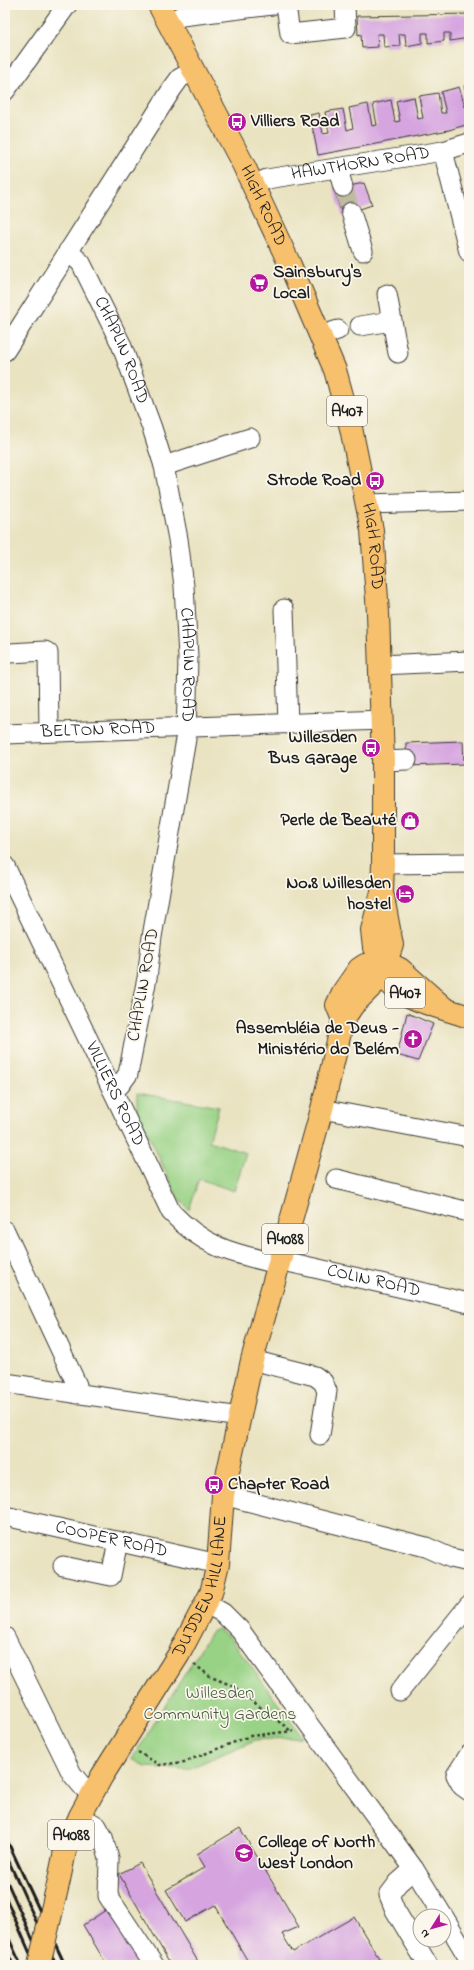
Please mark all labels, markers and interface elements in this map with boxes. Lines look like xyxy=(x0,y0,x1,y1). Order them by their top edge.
place label: Villiers Road xyxy=(250,109,340,135)
bus stop icon: Villiers Road xyxy=(226,111,248,133)
street label: HAWTHORN ROAD xyxy=(289,140,432,188)
street label: HIGH ROAD xyxy=(232,161,293,251)
place label: Sainsbury's Local xyxy=(273,260,362,307)
supermarket icon: Sainsbury's Local xyxy=(248,272,270,294)
street label: CHAPLIN ROAD xyxy=(87,292,155,408)
road number: A407 xyxy=(327,396,367,426)
place label: Strode Road xyxy=(267,468,362,494)
bus stop icon: Strode Road xyxy=(364,470,386,492)
street label: HIGH ROAD xyxy=(354,501,389,591)
street label: CHAPLIN ROAD xyxy=(172,607,201,722)
street label: BELTON ROAD xyxy=(39,715,156,746)
place label: Willesden Bus Garage xyxy=(268,725,358,773)
bus stop icon: Willesden Bus Garage xyxy=(360,737,382,759)
place label: Perle de Beauté xyxy=(280,808,397,834)
shop icon: Perle de Beauté xyxy=(399,810,421,832)
place label: No.8 Willesden hostel xyxy=(286,871,391,918)
hotel icon: No.8 Willesden hostel xyxy=(394,883,416,905)
street label: CHAPLIN ROAD xyxy=(121,926,167,1044)
road number: A407 xyxy=(385,978,425,1008)
place label: Assembléia de Deus - Ministério do Belém xyxy=(235,1016,399,1063)
church icon: Assembléia de Deus - Ministério do Belém xyxy=(402,1028,424,1050)
street label: VILLIERS ROAD xyxy=(78,1036,151,1151)
road number: A4088 xyxy=(262,1224,308,1254)
street label: COLIN ROAD xyxy=(324,1258,423,1305)
place label: Chapter Road xyxy=(228,1472,330,1498)
bus stop icon: Chapter Road xyxy=(203,1474,225,1496)
street label: COOPER ROAD xyxy=(53,1515,170,1565)
street label: DUDDEN HILL LANE xyxy=(166,1515,234,1663)
park label: Willesden Community Gardens xyxy=(144,1681,296,1728)
road number: A4088 xyxy=(48,1820,94,1850)
place label: College of North West London xyxy=(258,1830,376,1877)
school or university icon: College of North West London xyxy=(233,1842,255,1864)
north arrow xyxy=(412,1908,452,1948)
text: N xyxy=(416,1926,433,1941)

